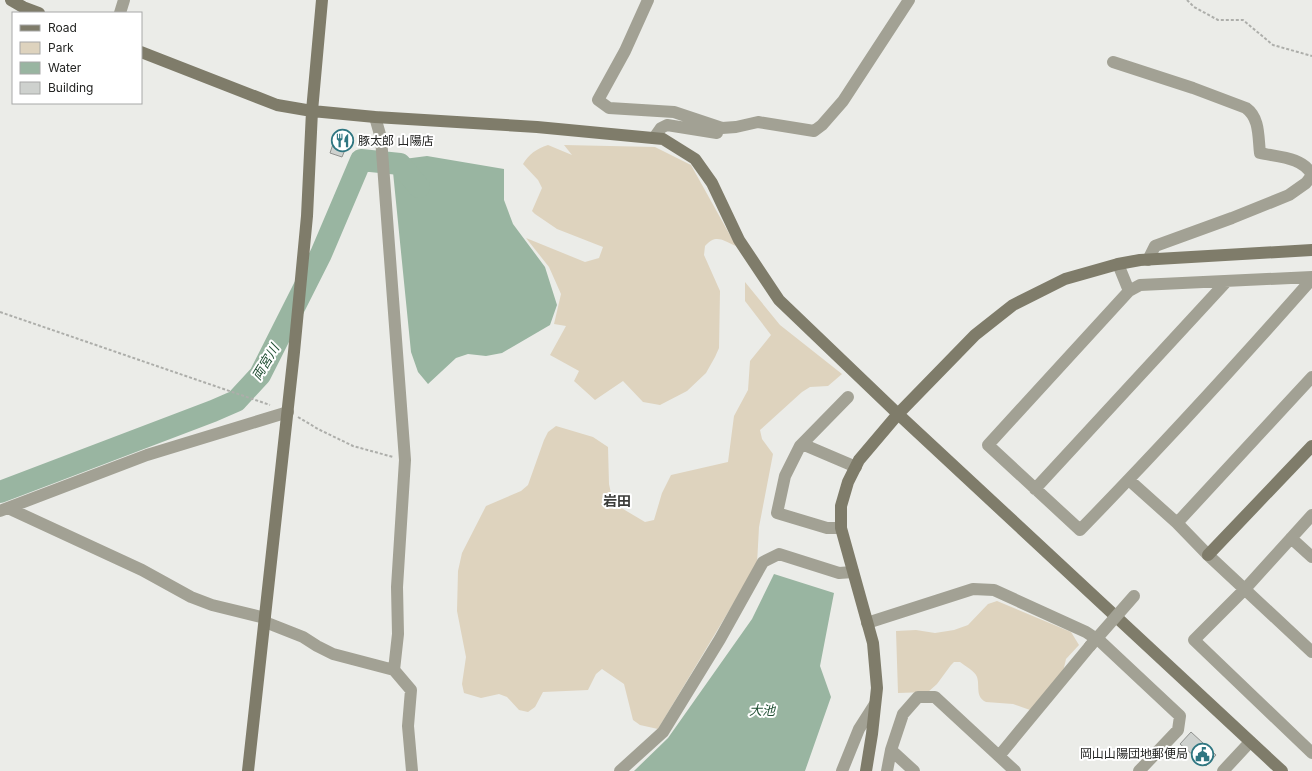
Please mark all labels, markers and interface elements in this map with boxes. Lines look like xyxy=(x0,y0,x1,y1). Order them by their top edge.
legend xyxy=(12,12,142,104)
text: Road xyxy=(48,20,77,35)
text: Park xyxy=(48,40,74,55)
text: Water xyxy=(48,60,82,75)
text: Building xyxy=(48,80,93,95)
restaurant icon: 豚太郎 山陽店 xyxy=(330,128,356,154)
place label: 豚太郎 山陽店 xyxy=(358,133,433,148)
water label: 両宮川 xyxy=(248,339,283,383)
district label: 岩田 xyxy=(603,492,631,509)
water label: 大池 xyxy=(749,702,777,718)
public building icon: 岡山山陽団地郵便局 xyxy=(1190,741,1216,767)
place label: 岡山山陽団地郵便局 xyxy=(1080,746,1188,761)

